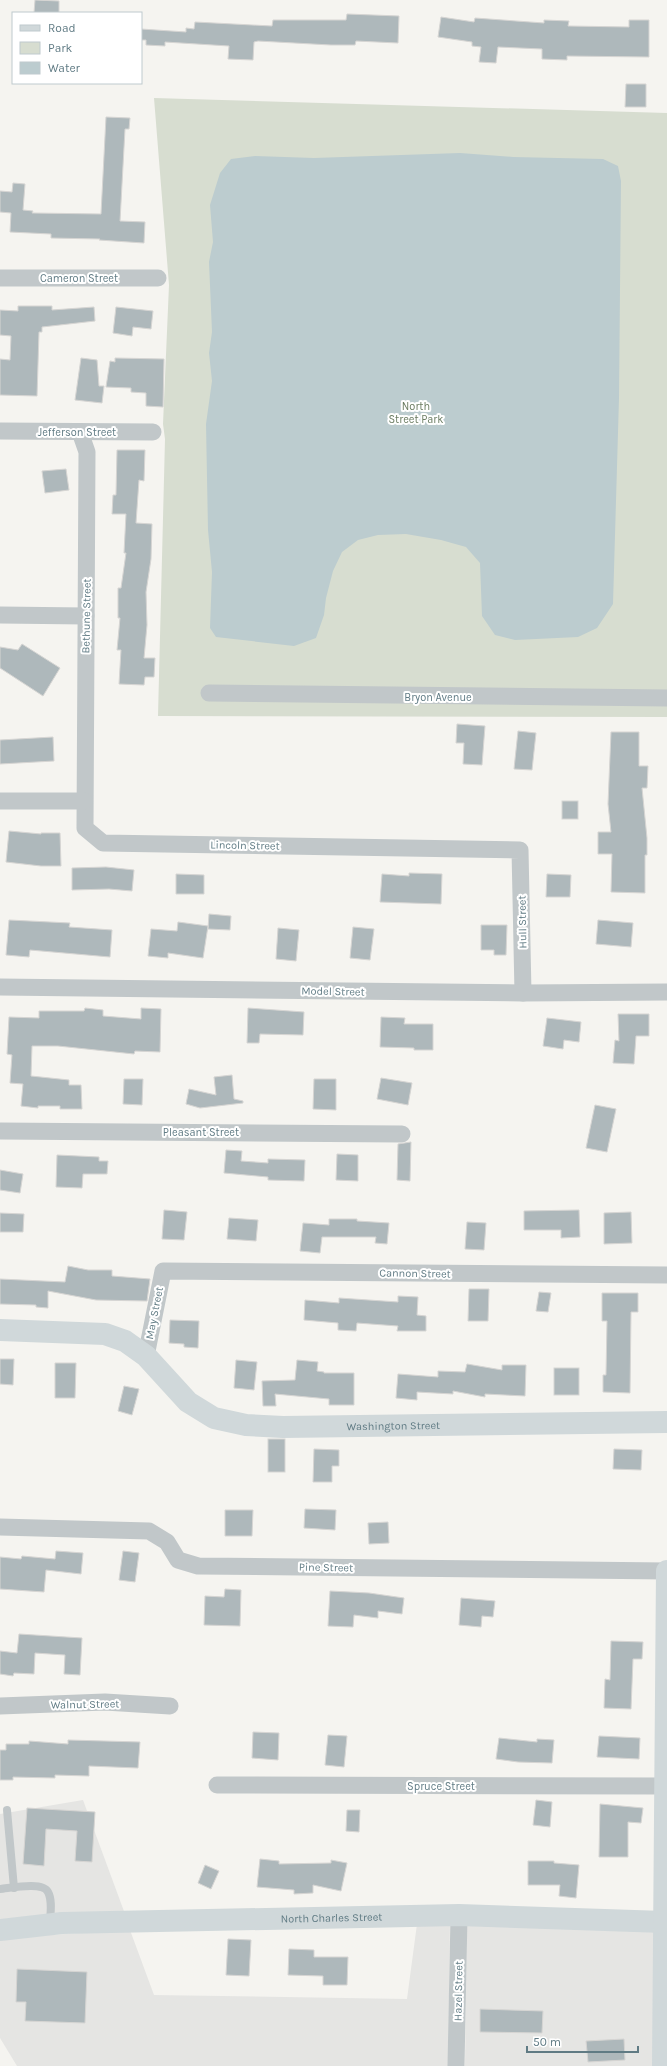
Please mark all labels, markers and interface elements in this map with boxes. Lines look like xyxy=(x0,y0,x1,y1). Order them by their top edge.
legend xyxy=(12,12,142,84)
text: Road xyxy=(48,21,76,35)
text: Park xyxy=(48,41,73,55)
text: Water xyxy=(48,61,81,75)
street label: Cameron Street xyxy=(40,272,118,285)
park label: North Street Park xyxy=(388,400,444,426)
street label: Jefferson Street xyxy=(38,426,116,439)
street label: Bethune Street xyxy=(79,578,94,654)
street label: Bryon Avenue xyxy=(404,691,472,704)
street label: Lincoln Street xyxy=(210,838,280,853)
street label: Hull Street xyxy=(516,895,529,949)
street label: Model Street xyxy=(301,984,365,999)
street label: Pleasant Street xyxy=(163,1126,239,1139)
street label: Cannon Street xyxy=(379,1266,451,1281)
street label: May Street xyxy=(143,1286,166,1341)
street label: Washington Street xyxy=(346,1419,440,1433)
street label: Pine Street xyxy=(299,1561,353,1574)
street label: Walnut Street xyxy=(50,1697,120,1712)
street label: Spruce Street xyxy=(407,1780,475,1793)
street label: North Charles Street xyxy=(281,1911,383,1926)
street label: Hazel Street xyxy=(451,1961,466,2021)
scale bar xyxy=(527,2028,638,2054)
text: 50 m xyxy=(533,2035,561,2049)

